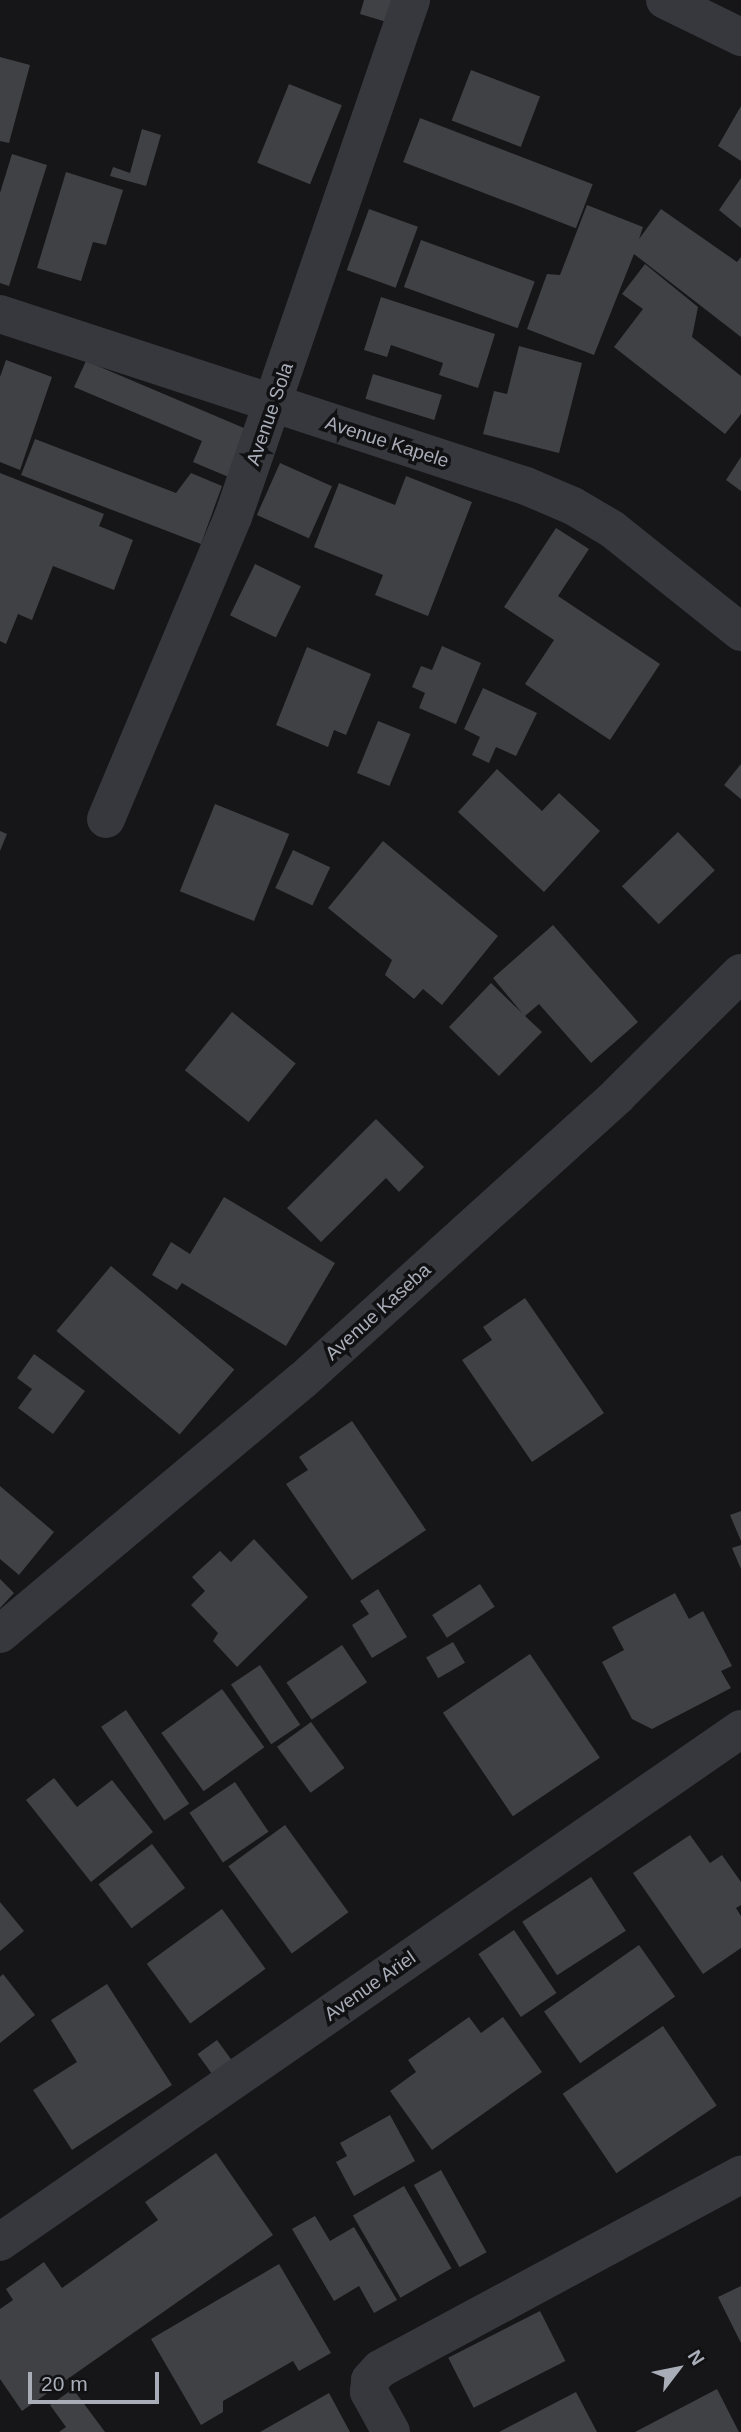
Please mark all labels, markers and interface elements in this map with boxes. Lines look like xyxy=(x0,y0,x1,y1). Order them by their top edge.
street label: Avenue Sola xyxy=(242,360,298,468)
street label: Avenue Kapele xyxy=(322,411,452,473)
street label: Avenue Kaseba xyxy=(321,1259,435,1365)
street label: Avenue Ariel xyxy=(319,1946,421,2026)
north arrow xyxy=(643,2334,713,2404)
text: N xyxy=(684,2346,709,2369)
scale bar xyxy=(32,2358,163,2402)
text: 20 m xyxy=(41,2372,88,2395)

